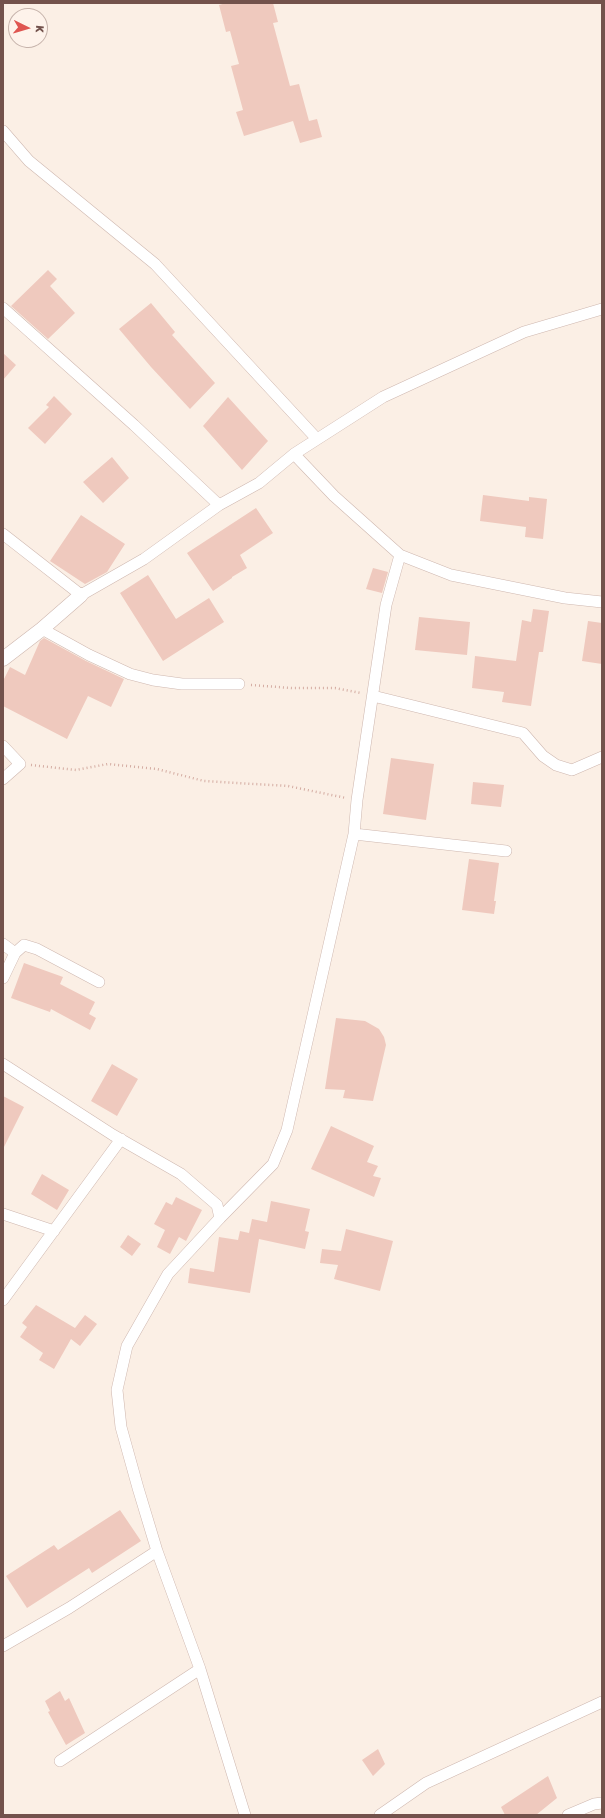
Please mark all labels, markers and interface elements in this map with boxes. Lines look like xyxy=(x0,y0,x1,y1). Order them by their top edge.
north arrow xyxy=(8,8,48,48)
text: K xyxy=(33,25,46,33)

